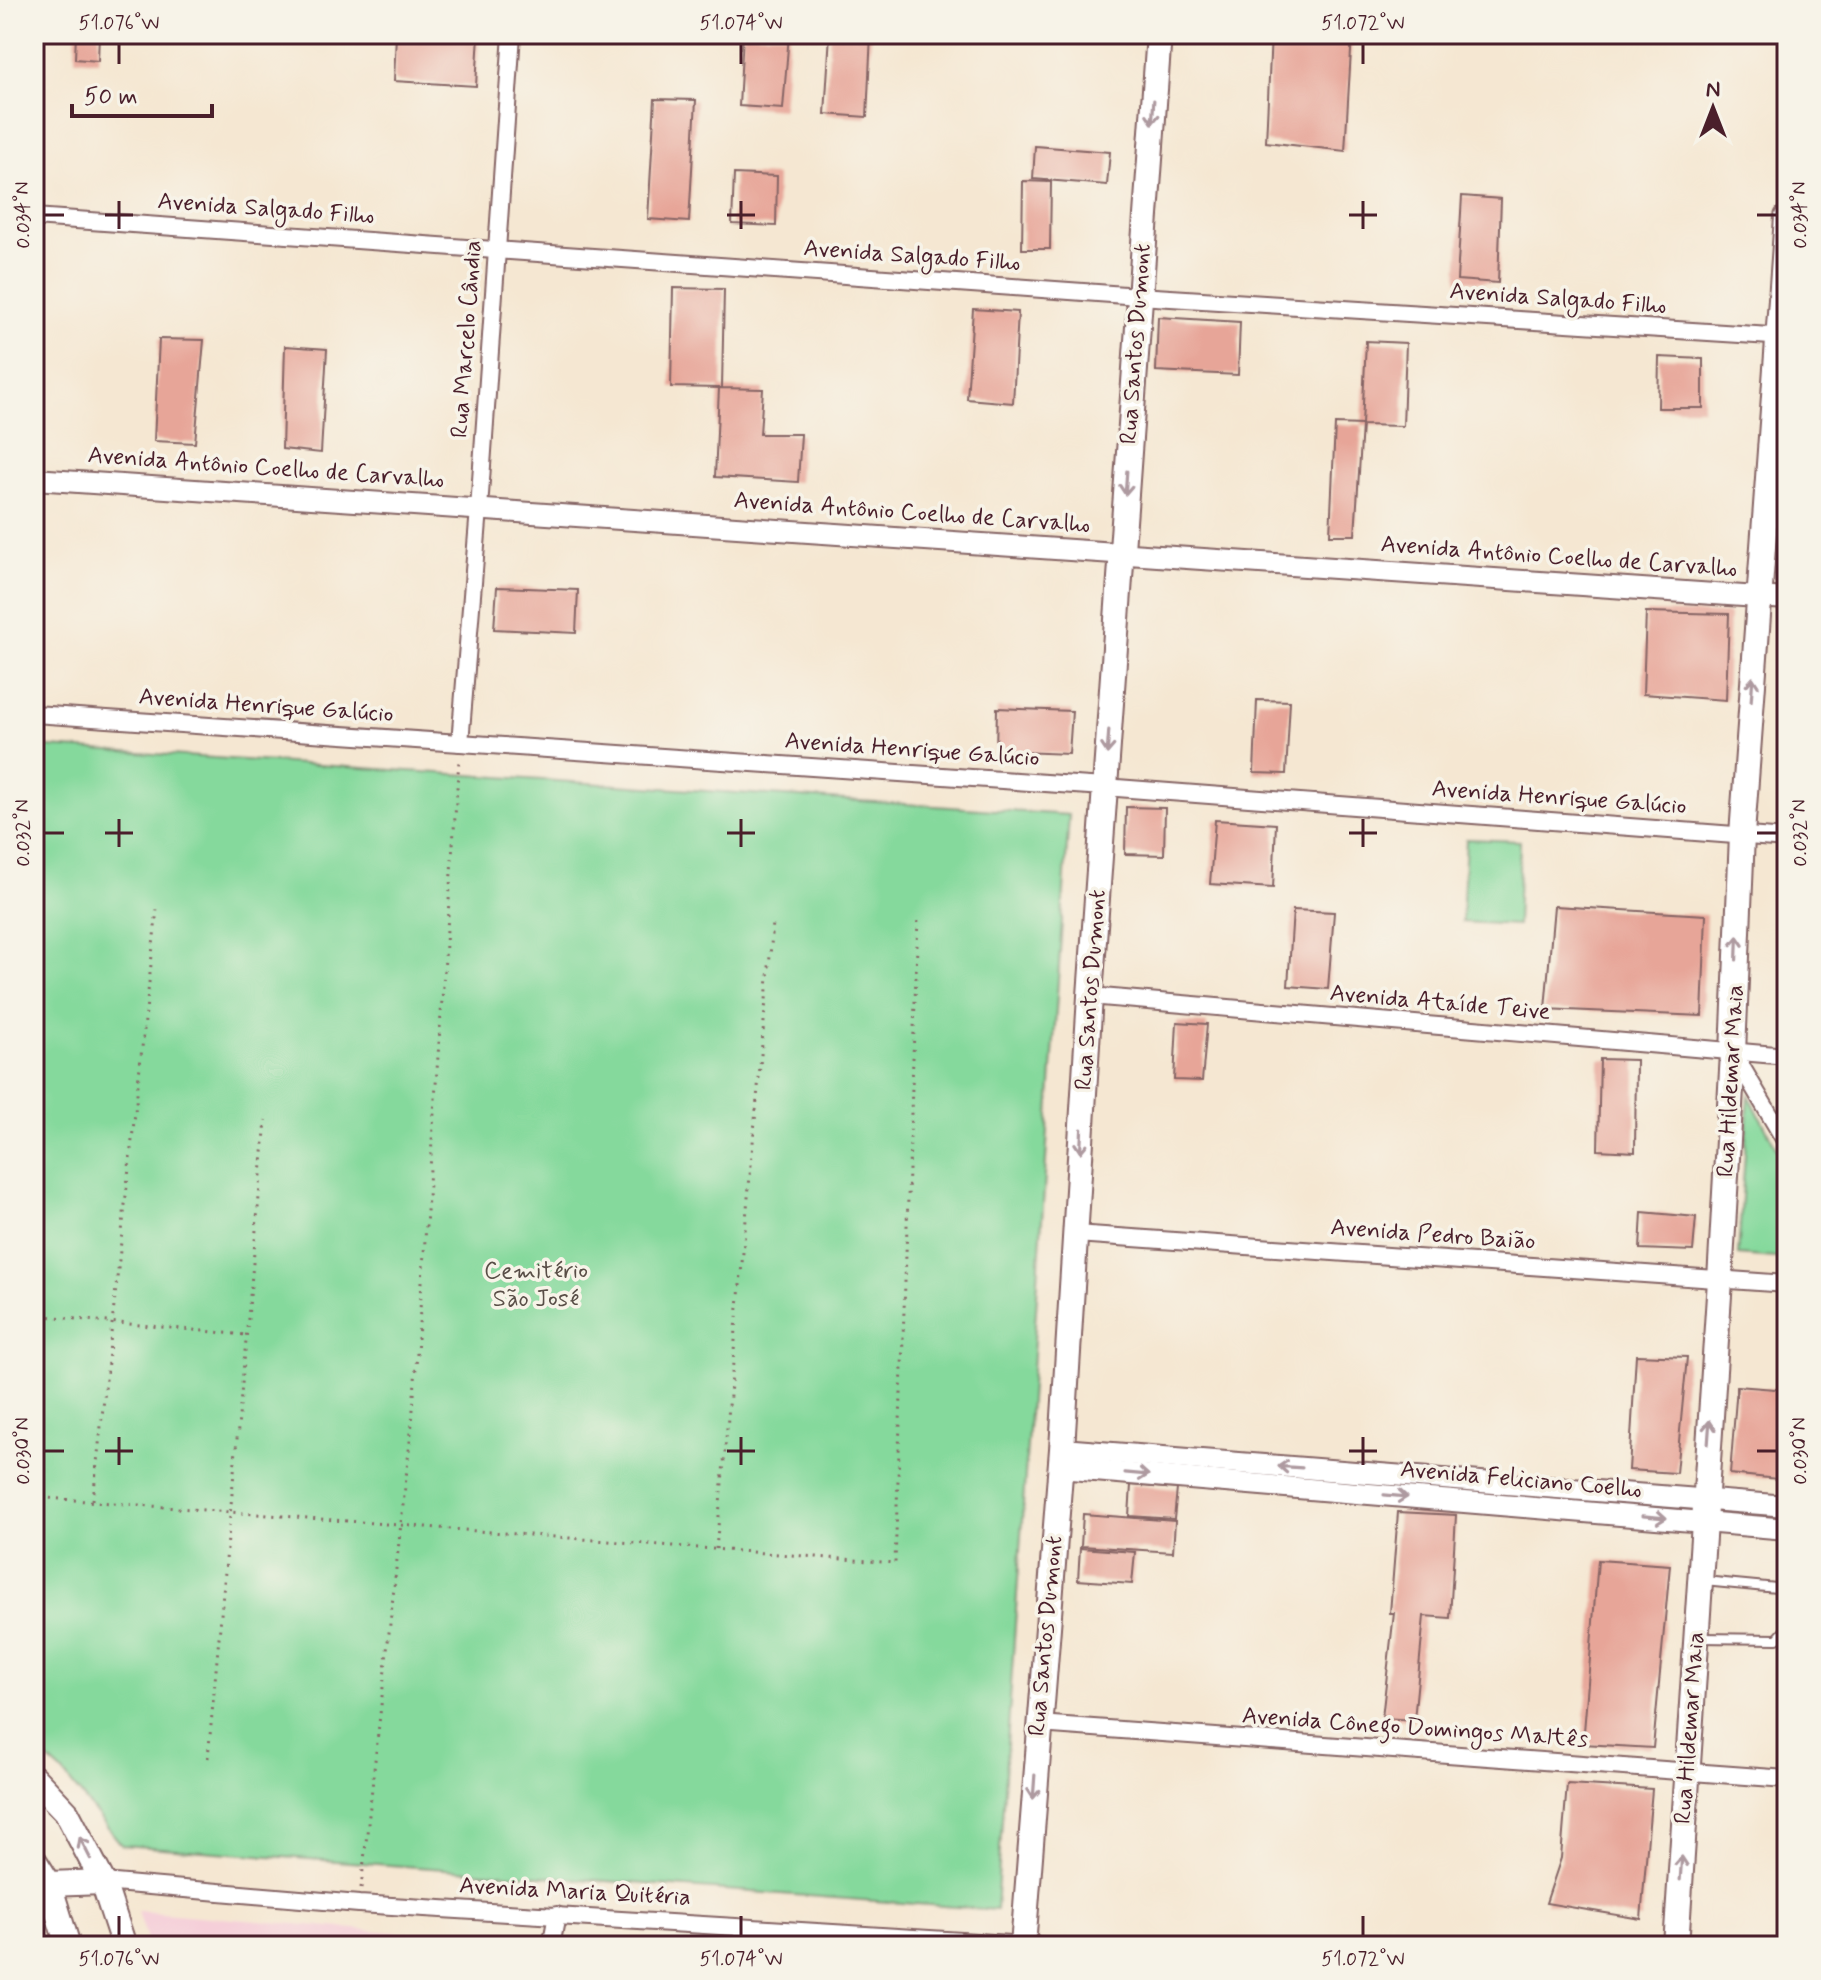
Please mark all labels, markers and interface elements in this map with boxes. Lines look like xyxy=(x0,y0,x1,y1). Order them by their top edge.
text: 51.076°W xyxy=(79,10,159,37)
text: 51.074°W xyxy=(699,10,783,37)
text: 51.072°W xyxy=(1321,10,1405,37)
scale bar xyxy=(72,68,212,118)
north arrow xyxy=(1673,68,1753,148)
text: N xyxy=(1706,76,1720,104)
text: 50 m xyxy=(84,82,138,113)
one-way arrow xyxy=(1145,98,1160,125)
text: 0.034°N xyxy=(10,181,37,249)
text: 0.034°N xyxy=(1787,181,1814,249)
street label: Avenida Salgado Filho xyxy=(156,186,376,234)
street label: Avenida Salgado Filho xyxy=(802,233,1022,281)
street label: Rua Marcelo Cândia xyxy=(445,239,489,439)
street label: Rua Santos Dumont xyxy=(1114,243,1158,445)
street label: Avenida Salgado Filho xyxy=(1448,276,1668,324)
street label: Avenida Antônio Coelho de Carvalho xyxy=(87,440,445,496)
one-way arrow xyxy=(1118,469,1133,496)
street label: Avenida Antônio Coelho de Carvalho xyxy=(733,485,1091,541)
street label: Avenida Antônio Coelho de Carvalho xyxy=(1380,529,1738,585)
one-way arrow xyxy=(1745,676,1760,703)
street label: Avenida Henrique Galúcio xyxy=(138,682,394,730)
street label: Avenida Henrique Galúcio xyxy=(784,726,1040,774)
one-way arrow xyxy=(1100,728,1115,755)
street label: Avenida Henrique Galúcio xyxy=(1431,774,1687,822)
text: 0.032°N xyxy=(10,799,37,867)
text: 0.032°N xyxy=(1787,799,1814,867)
street label: Rua Santos Dumont xyxy=(1069,889,1113,1091)
one-way arrow xyxy=(1730,935,1745,962)
street label: Avenida Ataíde Teive xyxy=(1328,978,1552,1028)
street label: Rua Hildemar Maia xyxy=(1710,984,1752,1178)
one-way arrow xyxy=(1073,1127,1088,1154)
street label: Avenida Pedro Baião xyxy=(1329,1212,1537,1258)
park label: Cemitério São José xyxy=(484,1256,588,1315)
text: 0.030°N xyxy=(10,1417,37,1485)
text: 0.030°N xyxy=(1787,1417,1814,1485)
one-way arrow xyxy=(1702,1419,1717,1446)
street label: Avenida Feliciano Coelho xyxy=(1399,1454,1643,1506)
one-way arrow xyxy=(1278,1459,1304,1474)
one-way arrow xyxy=(1123,1467,1150,1482)
one-way arrow xyxy=(1382,1489,1409,1504)
one-way arrow xyxy=(1641,1510,1668,1525)
street label: Rua Santos Dumont xyxy=(1022,1534,1070,1738)
street label: Rua Hildemar Maia xyxy=(1668,1631,1712,1825)
street label: Avenida Cônego Domingos Maltês xyxy=(1241,1700,1590,1759)
one-way arrow xyxy=(1026,1773,1041,1800)
one-way arrow xyxy=(77,1836,93,1860)
one-way arrow xyxy=(1674,1855,1689,1882)
street label: Avenida Maria Quitéria xyxy=(458,1870,692,1914)
text: 51.076°W xyxy=(79,1946,159,1973)
text: 51.074°W xyxy=(699,1946,783,1973)
text: 51.072°W xyxy=(1321,1946,1405,1973)

